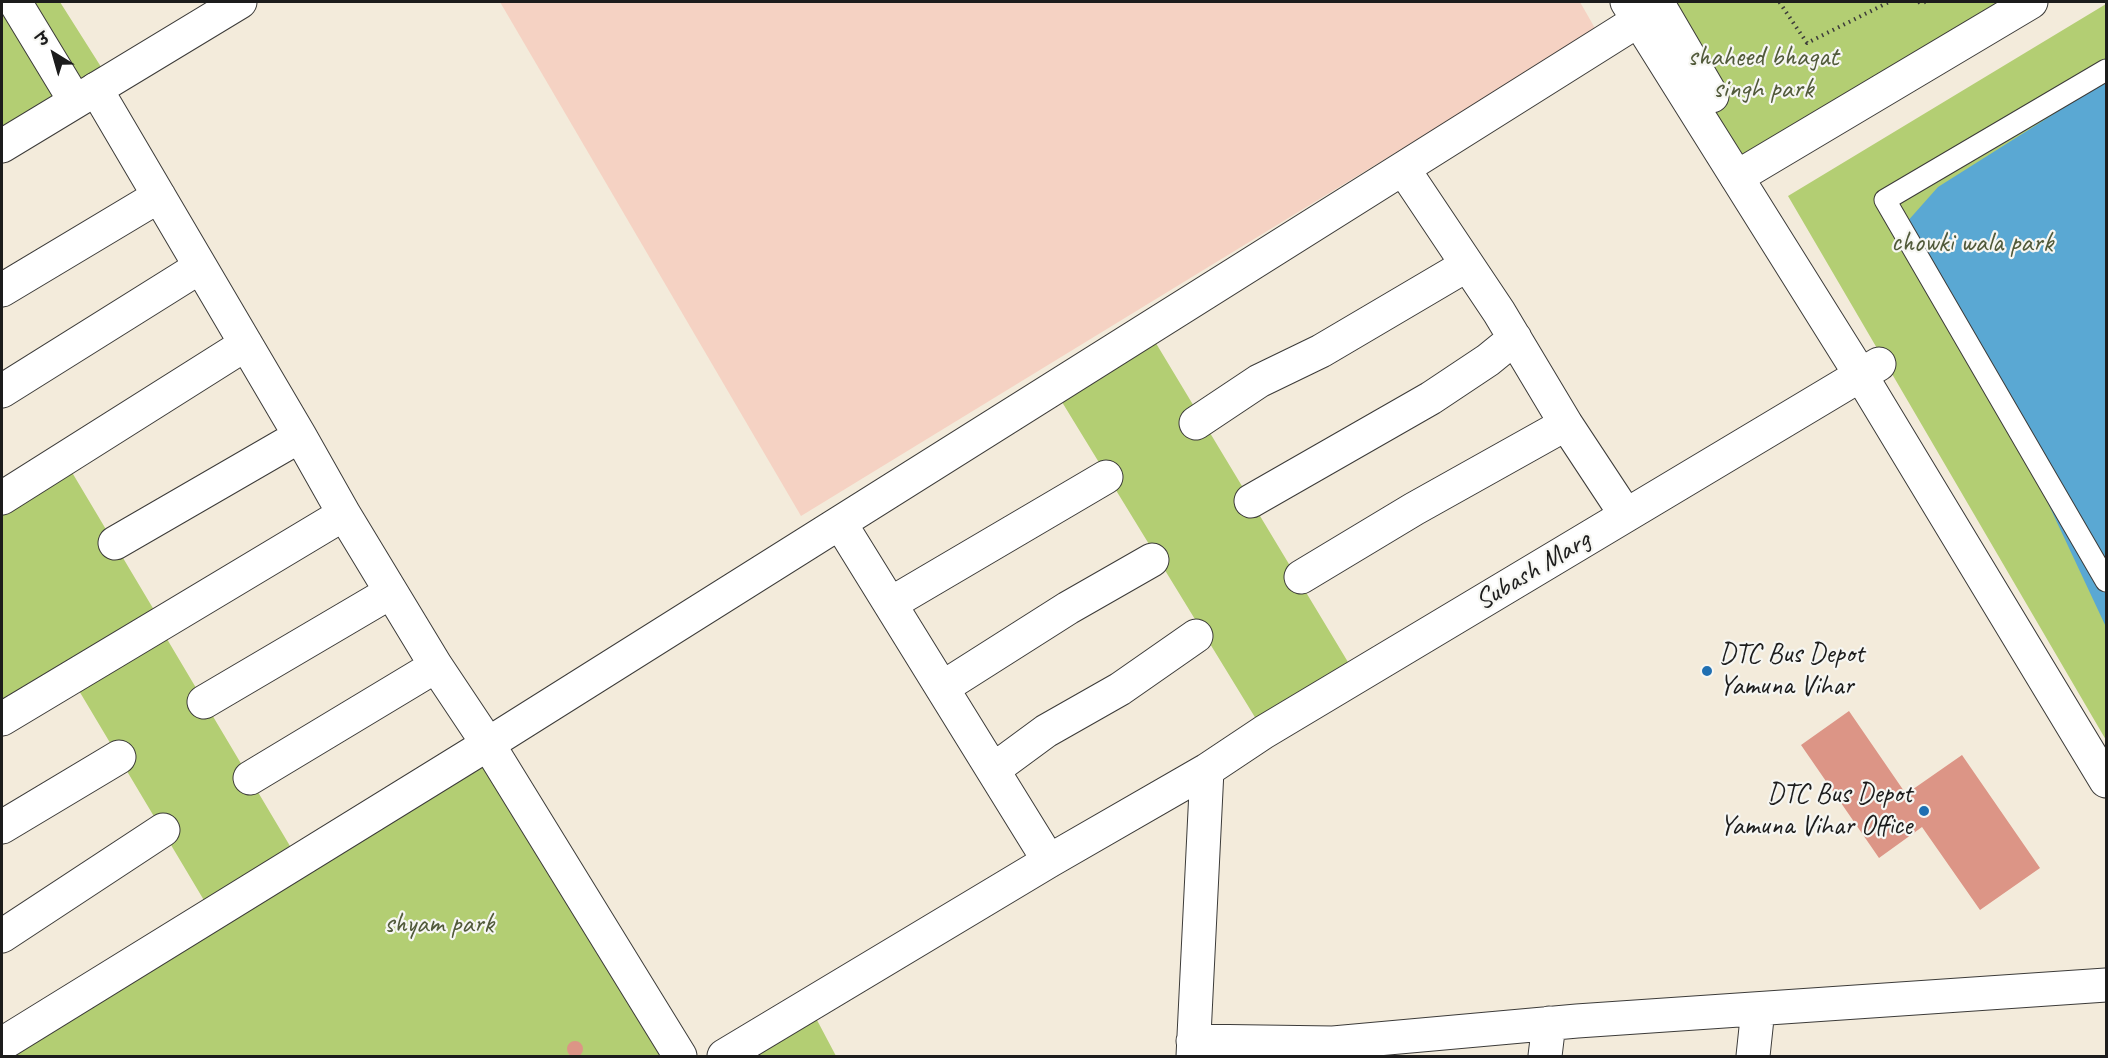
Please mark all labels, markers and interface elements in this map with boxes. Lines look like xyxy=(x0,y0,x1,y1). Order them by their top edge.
north arrow xyxy=(24,24,84,84)
text: उ xyxy=(33,28,53,51)
park label: shaheed bhagat singh park xyxy=(1688,41,1838,107)
park label: chowki wala park xyxy=(1891,227,2053,261)
street label: Subash Marg xyxy=(1469,524,1597,618)
place label: DTC Bus Depot Yamuna Vihar xyxy=(1719,638,1864,704)
marker: DTC Bus Depot Yamuna Vihar xyxy=(1700,664,1714,678)
place label: DTC Bus Depot Yamuna Vihar Office xyxy=(1719,778,1912,844)
marker: DTC Bus Depot Yamuna Vihar Office xyxy=(1917,804,1931,818)
park label: shyam park xyxy=(384,908,494,942)

